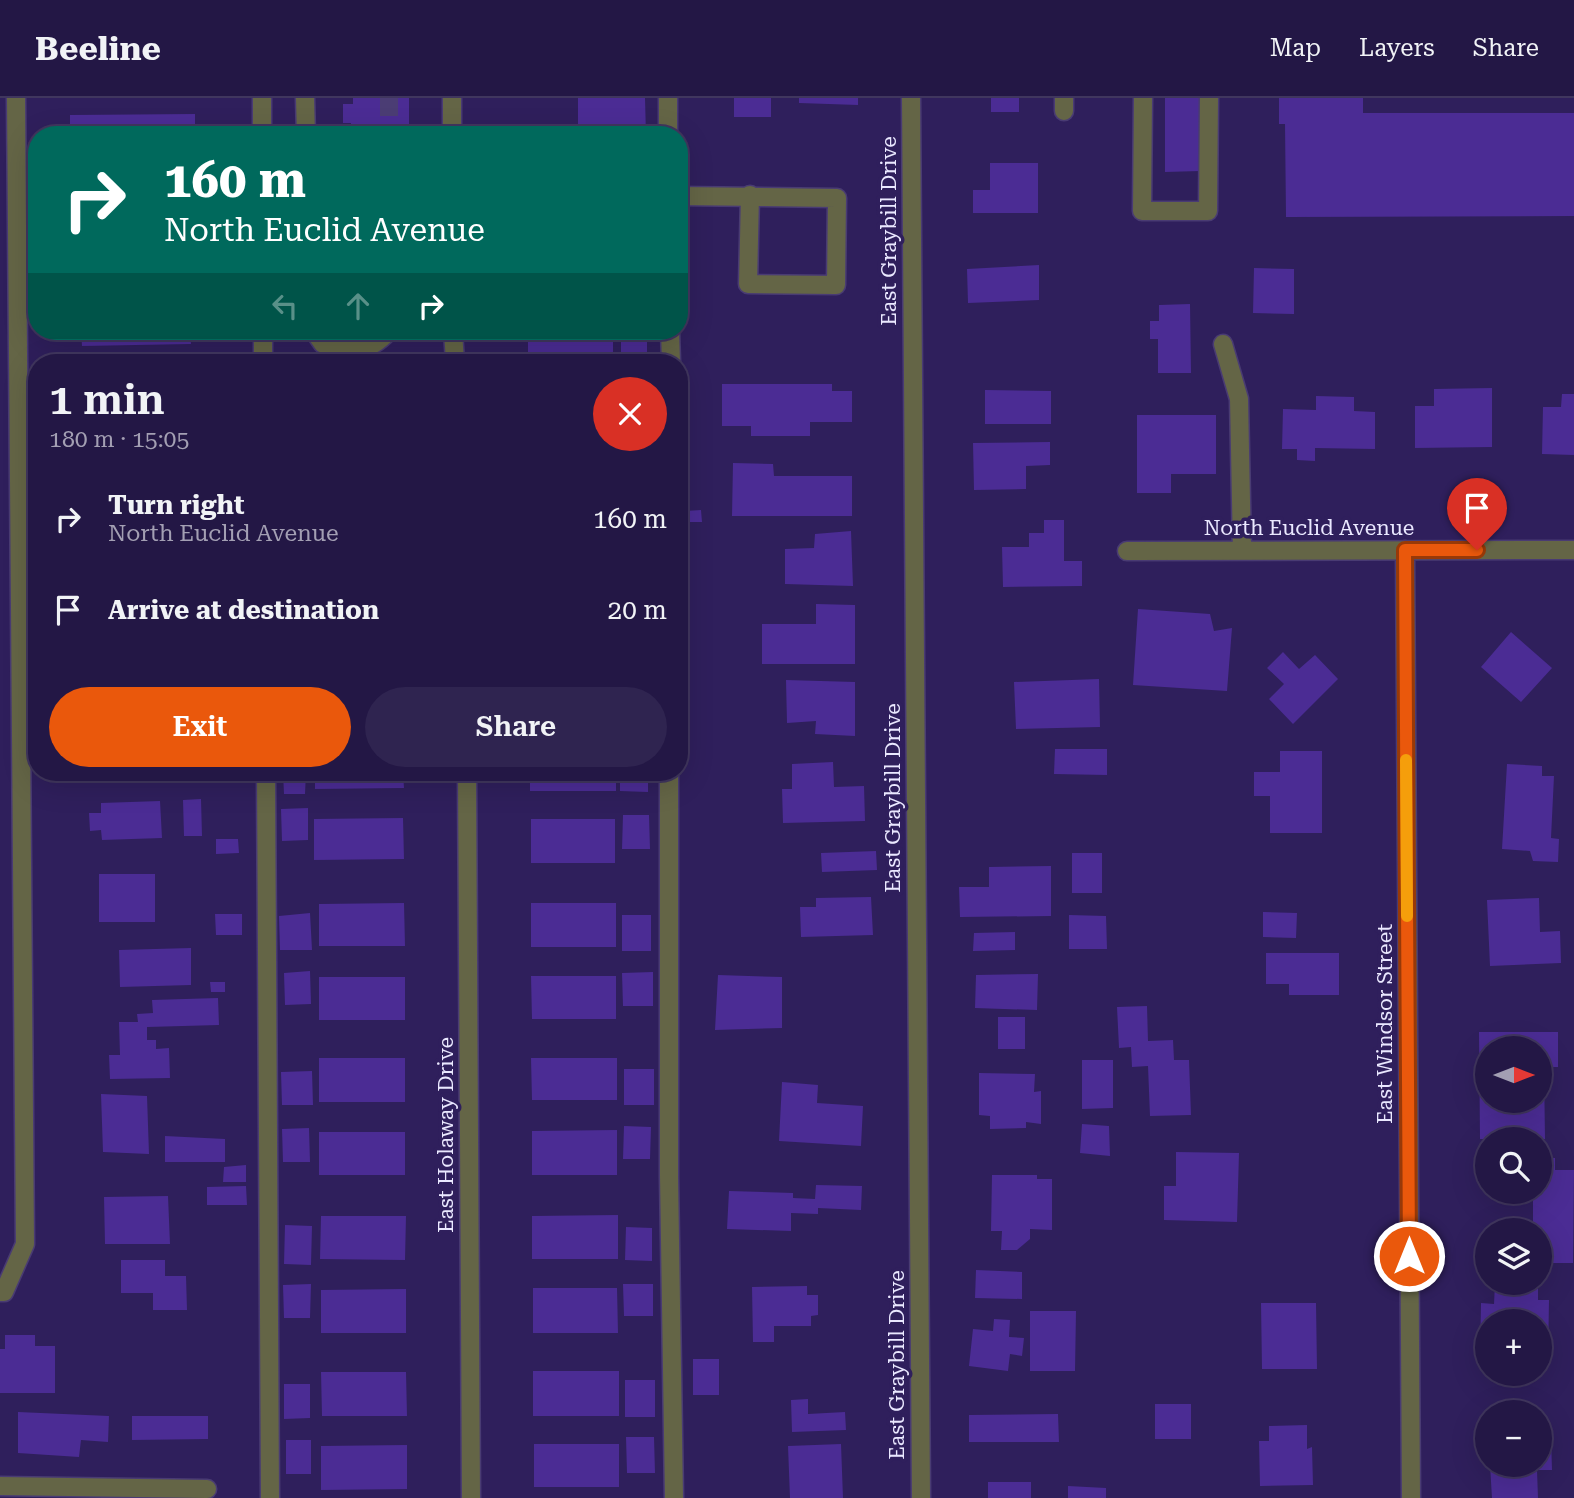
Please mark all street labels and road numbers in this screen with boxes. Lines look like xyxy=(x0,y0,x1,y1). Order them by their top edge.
street label: East Graybill Drive xyxy=(877,136,901,326)
street label: North Euclid Avenue xyxy=(1204,516,1414,540)
street label: East Graybill Drive xyxy=(881,703,905,893)
street label: East Windsor Street xyxy=(1373,924,1397,1124)
street label: East Holaway Drive xyxy=(434,1037,458,1233)
street label: East Graybill Drive xyxy=(885,1270,909,1460)

